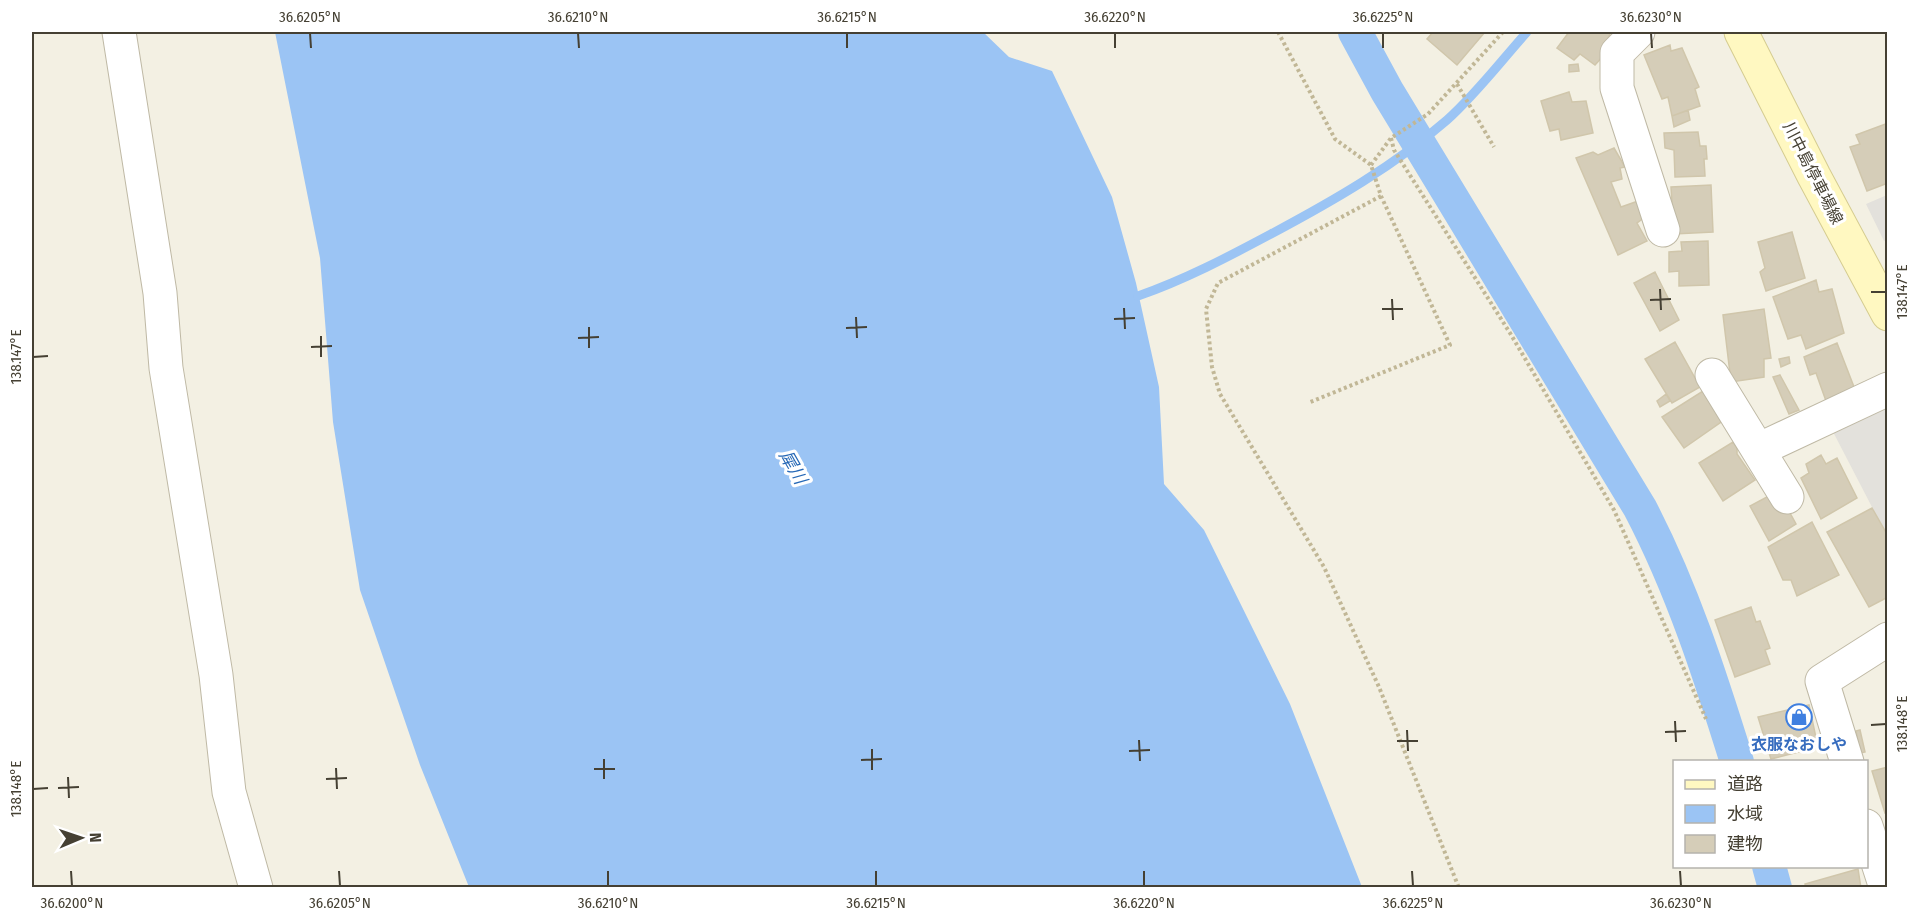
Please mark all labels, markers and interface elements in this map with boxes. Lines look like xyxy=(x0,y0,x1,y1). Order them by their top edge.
text: 36.6205°N xyxy=(279,8,341,26)
text: 36.6210°N xyxy=(548,8,608,26)
text: 36.6215°N xyxy=(817,8,877,26)
text: 36.6220°N xyxy=(1084,8,1146,26)
text: 36.6225°N xyxy=(1353,8,1413,26)
text: 36.6230°N xyxy=(1620,8,1682,26)
street label: 川中島停車場線 xyxy=(1779,119,1847,227)
text: 138.147°E xyxy=(1893,265,1911,319)
text: 138.147°E xyxy=(7,330,25,384)
water label: 犀川 xyxy=(774,446,813,490)
text: 138.148°E xyxy=(1893,696,1911,752)
shop icon: 衣服なおしや xyxy=(1784,702,1814,732)
place label: 衣服なおしや xyxy=(1751,735,1847,754)
legend xyxy=(1673,760,1868,868)
text: 138.148°E xyxy=(7,761,25,817)
text: 道路 xyxy=(1727,773,1763,795)
text: 水域 xyxy=(1727,803,1763,825)
north arrow xyxy=(51,808,111,868)
text: N xyxy=(86,832,105,843)
text: 建物 xyxy=(1727,833,1763,855)
text: 36.6200°N xyxy=(41,894,103,912)
text: 36.6205°N xyxy=(309,894,371,912)
text: 36.6210°N xyxy=(578,894,638,912)
text: 36.6215°N xyxy=(846,894,906,912)
text: 36.6220°N xyxy=(1113,894,1175,912)
text: 36.6225°N xyxy=(1383,894,1443,912)
text: 36.6230°N xyxy=(1650,894,1712,912)

